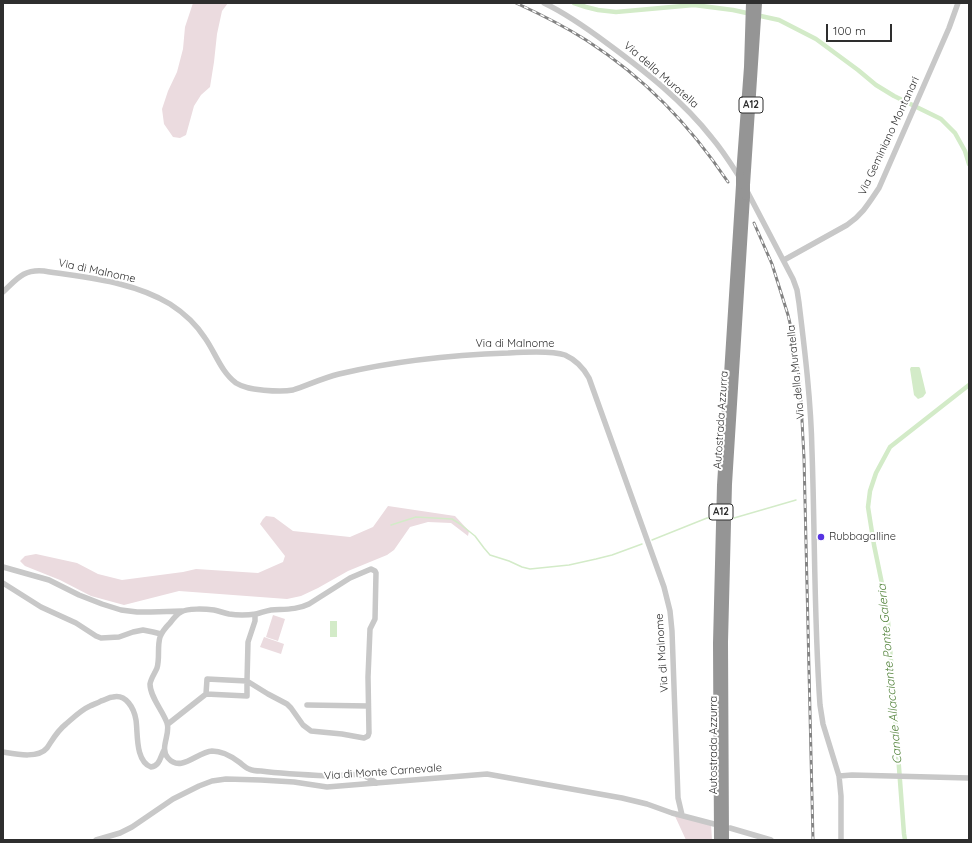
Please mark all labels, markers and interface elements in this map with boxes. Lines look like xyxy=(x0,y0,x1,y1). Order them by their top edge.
scale bar xyxy=(828,16,894,42)
text: 100 m xyxy=(833,23,866,38)
street label: Via della Muratella xyxy=(621,39,701,111)
street label: Via Geminiano Montanari xyxy=(856,75,922,197)
road number: A12 xyxy=(739,97,763,113)
street label: Via di Malnome xyxy=(57,256,137,286)
street label: Via della Muratella xyxy=(784,324,808,420)
street label: Via di Malnome xyxy=(476,337,554,351)
street label: Autostrada Azzurra xyxy=(711,370,731,470)
road number: A12 xyxy=(709,504,733,520)
place label: Rubbagalline xyxy=(829,530,896,544)
marker: Rubbagalline xyxy=(816,532,826,542)
water label: Canale Allacciante Ponte Galeria xyxy=(875,583,905,765)
street label: Via di Malnome xyxy=(653,613,671,693)
street label: Autostrada Azzurra xyxy=(707,696,721,794)
street label: Via di Monte Carnevale xyxy=(324,761,442,783)

